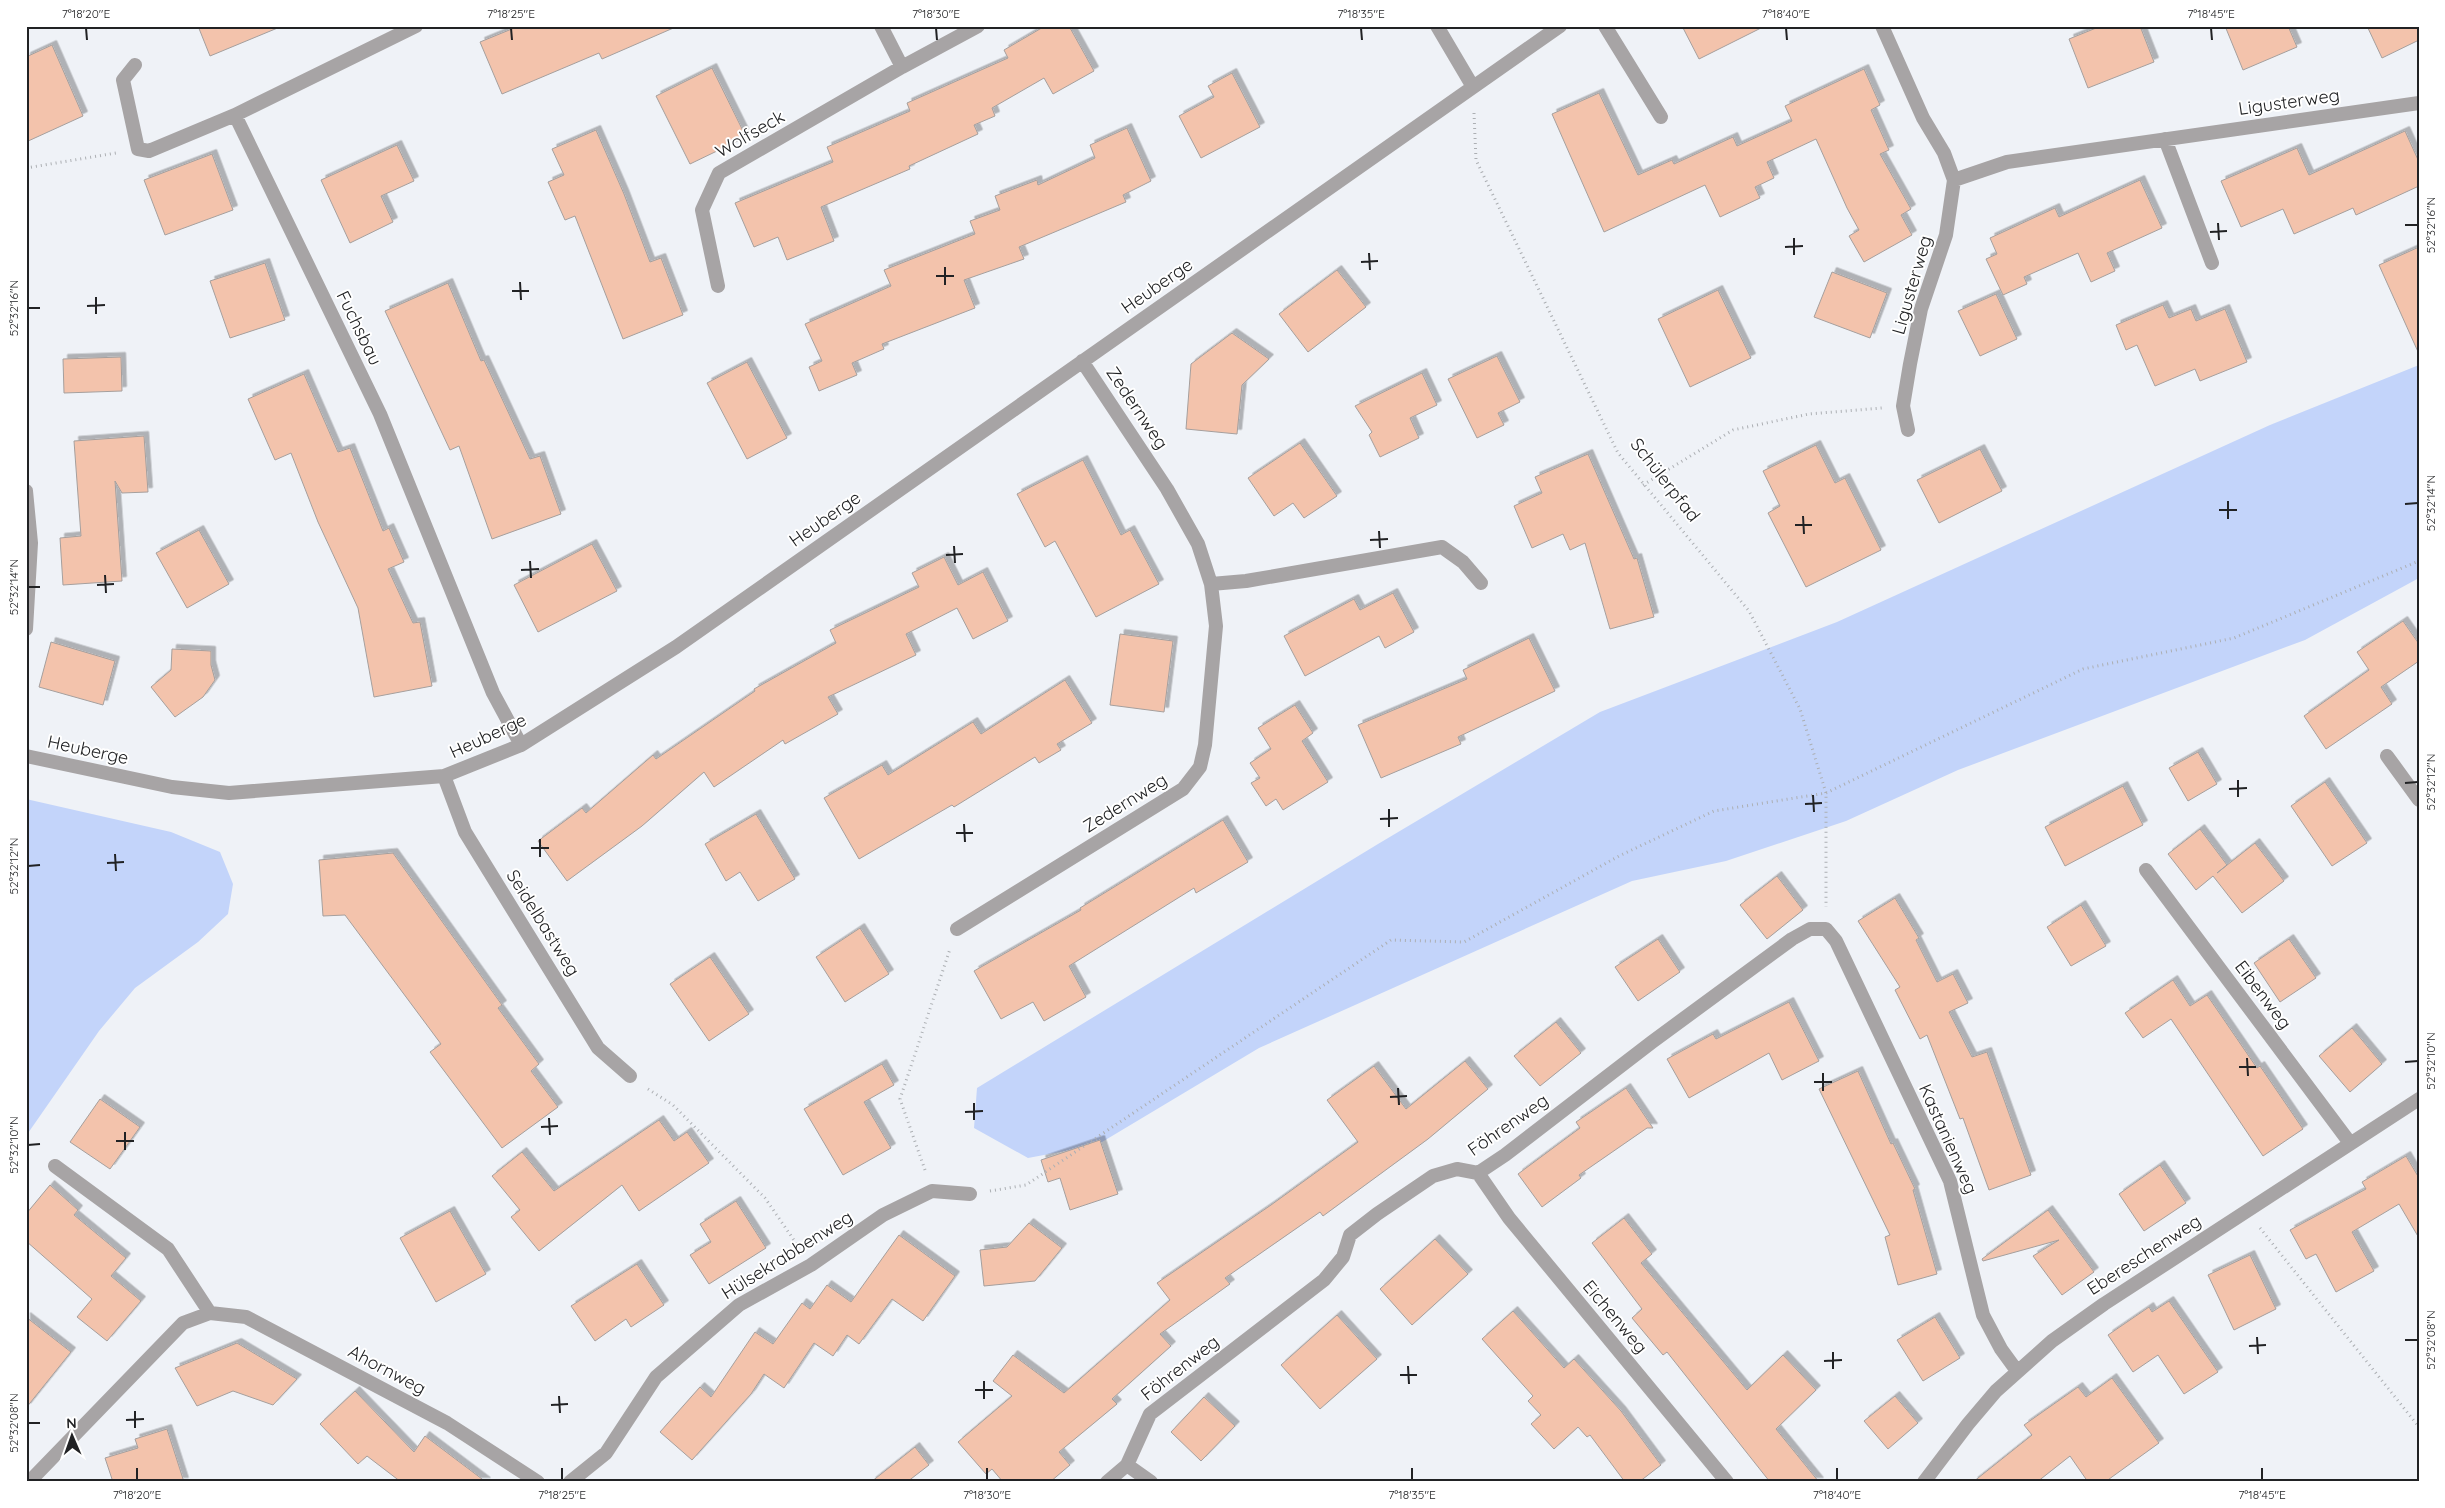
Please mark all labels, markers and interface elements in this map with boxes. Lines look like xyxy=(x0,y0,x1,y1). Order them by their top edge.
text: 7°18'20"E xyxy=(62,6,110,21)
text: 7°18'25"E xyxy=(487,6,535,21)
text: 7°18'30"E xyxy=(912,6,960,21)
text: 7°18'35"E xyxy=(1337,6,1385,21)
text: 7°18'40"E xyxy=(1762,6,1810,21)
text: 7°18'45"E xyxy=(2187,6,2235,21)
street label: Ligusterweg xyxy=(2237,83,2341,120)
street label: Wolfseck xyxy=(711,105,788,163)
text: 52°32'16"N xyxy=(2423,197,2438,253)
street label: Ligusterweg xyxy=(1886,233,1937,337)
street label: Heuberge xyxy=(1116,253,1197,319)
text: 52°32'16"N xyxy=(6,280,21,336)
street label: Fuchsbau xyxy=(332,287,387,369)
street label: Zedernweg xyxy=(1101,362,1173,454)
street label: Schülerpfad xyxy=(1625,433,1705,526)
text: 52°32'14"N xyxy=(2423,475,2438,531)
street label: Heuberge xyxy=(784,486,865,552)
text: 52°32'14"N xyxy=(6,559,21,615)
street label: Heuberge xyxy=(446,708,530,763)
street label: Heuberge xyxy=(46,730,131,769)
text: 52°32'12"N xyxy=(2423,754,2438,810)
street label: Zedernweg xyxy=(1078,768,1171,837)
text: 52°32'12"N xyxy=(6,838,21,894)
street label: Seidelbastweg xyxy=(502,865,585,980)
street label: Eibenweg xyxy=(2230,956,2297,1034)
text: 52°32'10"N xyxy=(2423,1032,2438,1090)
street label: Kastanienweg xyxy=(1914,1080,1983,1197)
street label: Föhrenweg xyxy=(1463,1088,1553,1161)
text: 52°32'10"N xyxy=(6,1116,21,1174)
street label: Hülsekrabbenweg xyxy=(717,1205,857,1304)
street label: Ebereschenweg xyxy=(2082,1209,2205,1300)
street label: Eichenweg xyxy=(1578,1275,1653,1358)
text: 52°32'08"N xyxy=(2423,1310,2438,1370)
street label: Föhrenweg xyxy=(1136,1330,1224,1405)
street label: Ahornweg xyxy=(344,1339,430,1400)
text: 52°32'08"N xyxy=(6,1393,21,1453)
north arrow xyxy=(48,1410,98,1460)
text: N xyxy=(66,1414,77,1432)
text: 7°18'20"E xyxy=(113,1487,161,1502)
text: 7°18'25"E xyxy=(538,1487,586,1502)
text: 7°18'30"E xyxy=(963,1487,1011,1502)
text: 7°18'35"E xyxy=(1388,1487,1436,1502)
text: 7°18'40"E xyxy=(1813,1487,1861,1502)
text: 7°18'45"E xyxy=(2238,1487,2286,1502)

